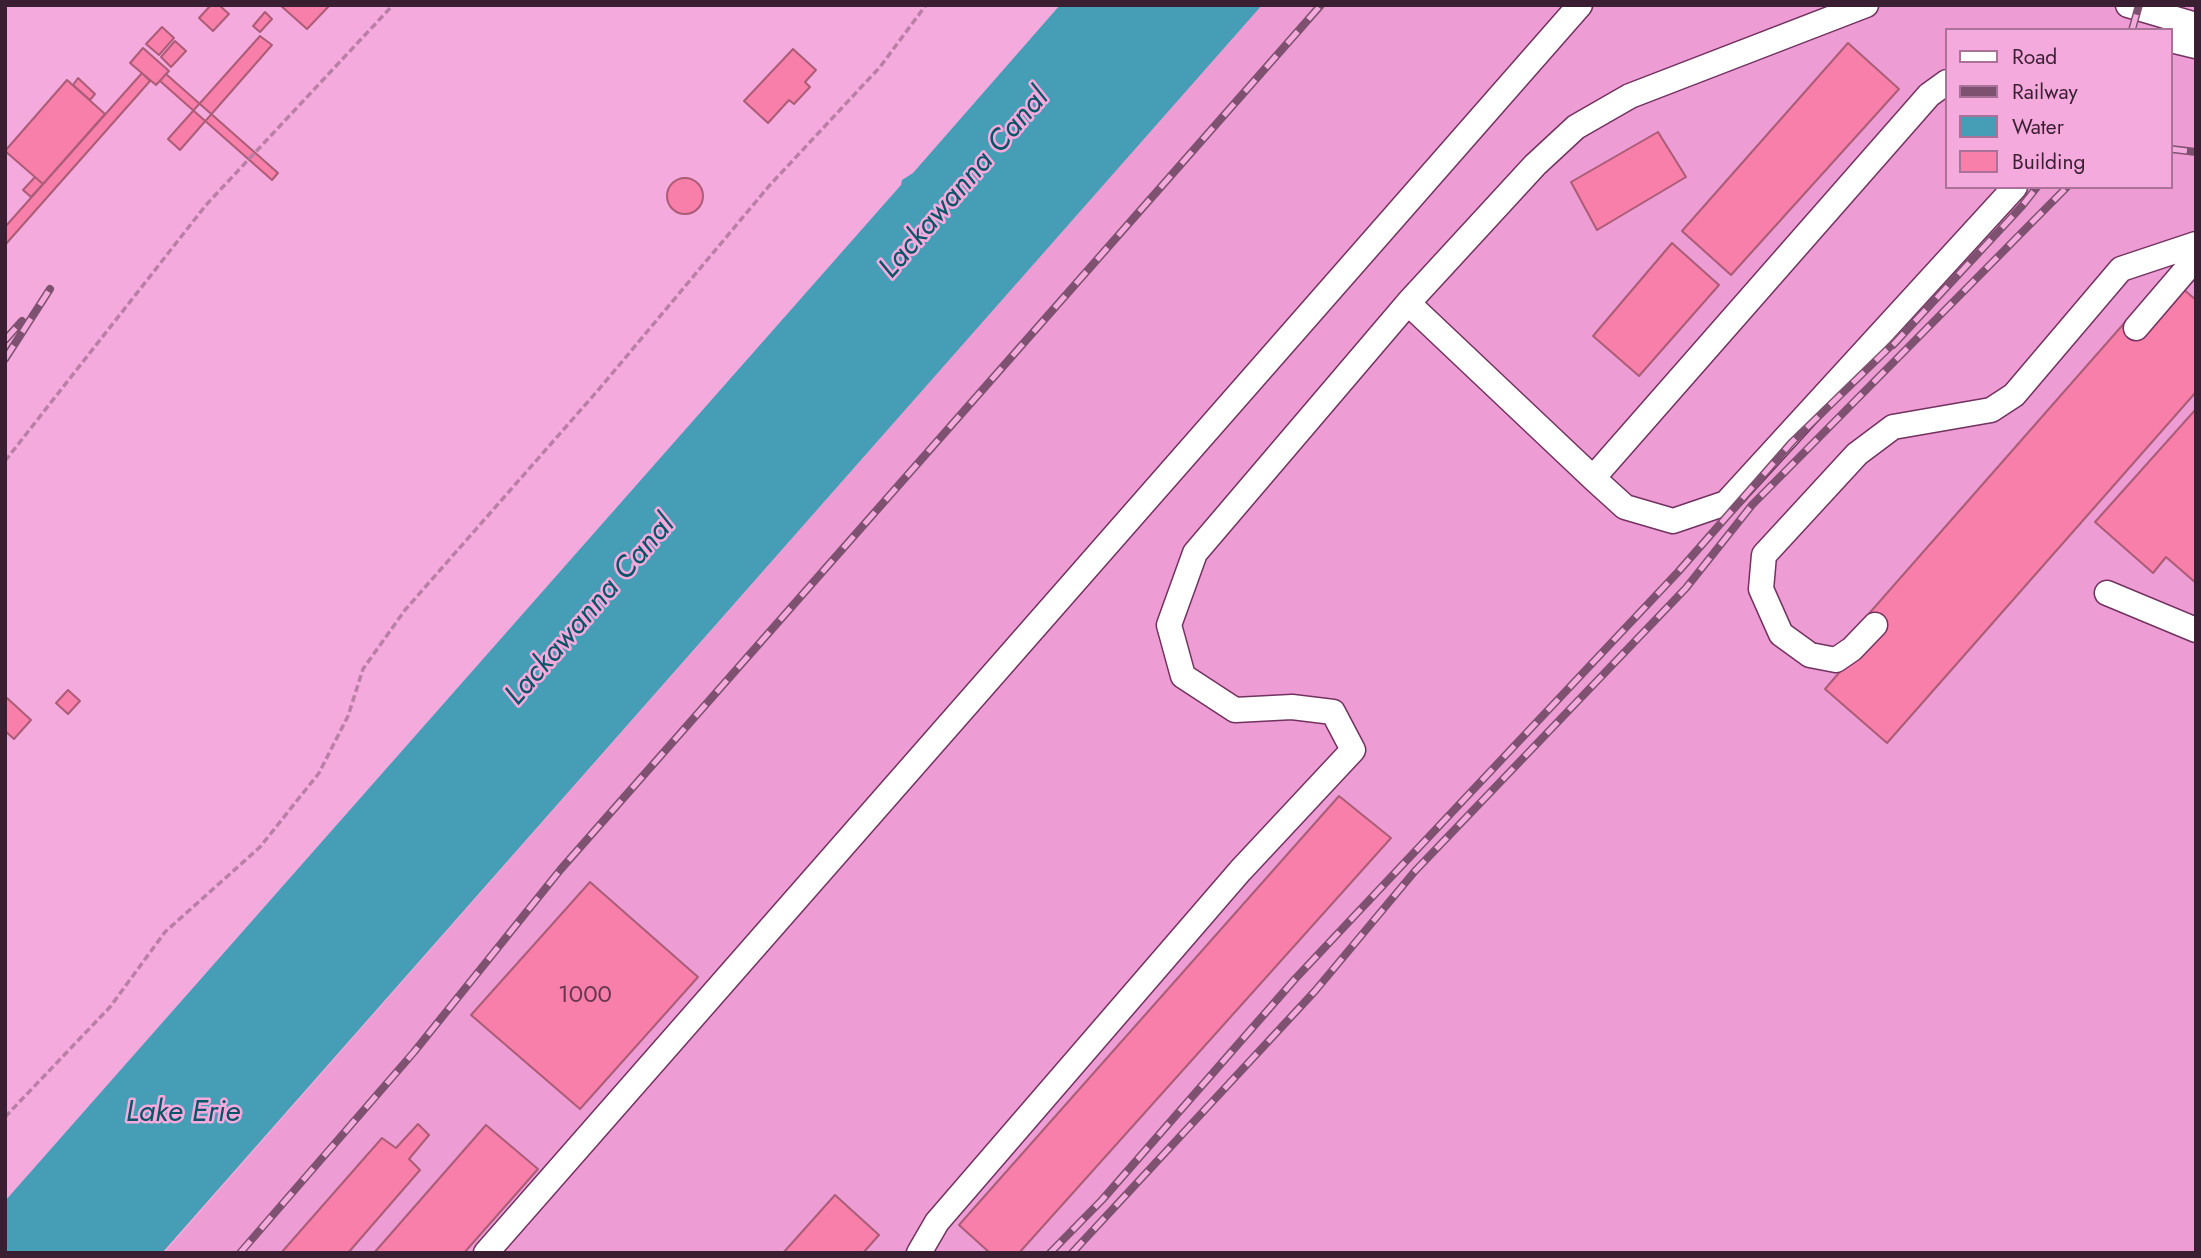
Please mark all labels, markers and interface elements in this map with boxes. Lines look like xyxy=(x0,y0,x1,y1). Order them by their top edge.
legend xyxy=(1946,28,2173,189)
text: Road xyxy=(2012,42,2057,72)
text: Railway xyxy=(2012,77,2078,107)
water label: Lackawanna Canal xyxy=(873,81,1057,287)
text: Water xyxy=(2012,112,2064,142)
text: Building xyxy=(2012,147,2085,177)
water label: Lackawanna Canal xyxy=(499,508,683,714)
house number: 1000 xyxy=(558,982,612,1010)
water label: Lake Erie xyxy=(126,1096,240,1132)

